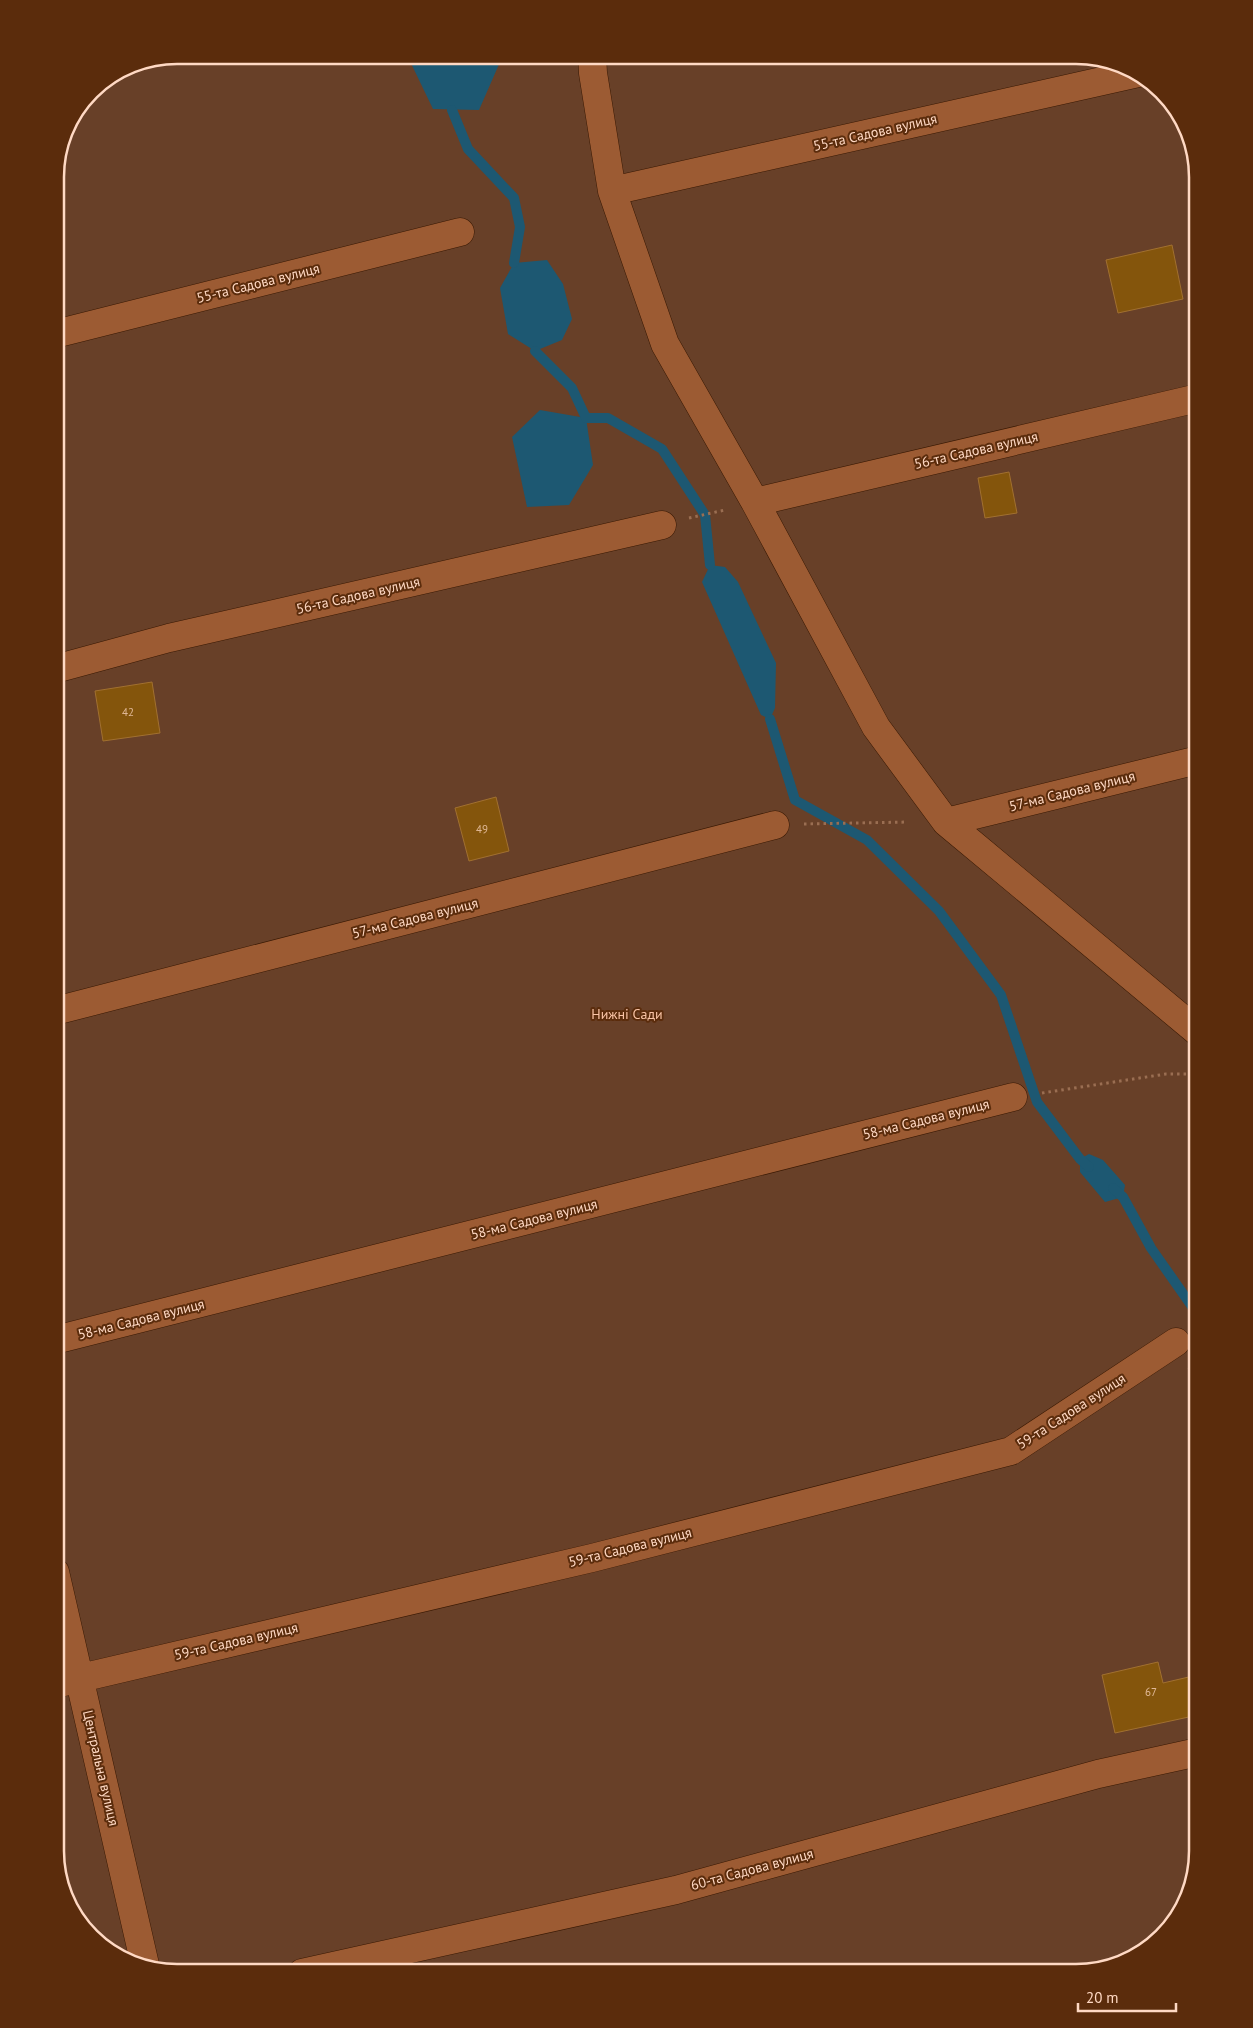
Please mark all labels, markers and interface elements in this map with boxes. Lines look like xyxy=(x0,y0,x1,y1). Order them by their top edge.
street label: 55-та Садова вулиця xyxy=(811,109,939,155)
street label: 55-та Садова вулиця xyxy=(195,259,321,307)
street label: 56-та Садова вулиця xyxy=(912,427,1040,473)
street label: 56-та Садова вулиця xyxy=(294,572,422,618)
house number: 42 xyxy=(122,705,134,719)
street label: 57-ма Садова вулиця xyxy=(1007,767,1137,815)
house number: 49 xyxy=(476,822,488,836)
street label: 57-ма Садова вулиця xyxy=(350,894,480,942)
park label: Нижні Сади xyxy=(591,1005,663,1023)
street label: 58-ма Садова вулиця xyxy=(861,1095,991,1143)
street label: 58-ма Садова вулиця xyxy=(469,1195,599,1243)
street label: 58-ма Садова вулиця xyxy=(76,1295,206,1343)
street label: 59-та Садова вулиця xyxy=(1013,1369,1129,1453)
street label: 59-та Садова вулиця xyxy=(567,1523,693,1571)
street label: 59-та Садова вулиця xyxy=(172,1618,300,1664)
house number: 67 xyxy=(1145,1685,1157,1699)
street label: Центральна вулиця xyxy=(79,1708,123,1828)
street label: 60-та Садова вулиця xyxy=(689,1844,815,1894)
scale bar xyxy=(1078,1980,1176,2012)
text: 20 m xyxy=(1086,1988,1119,2007)

